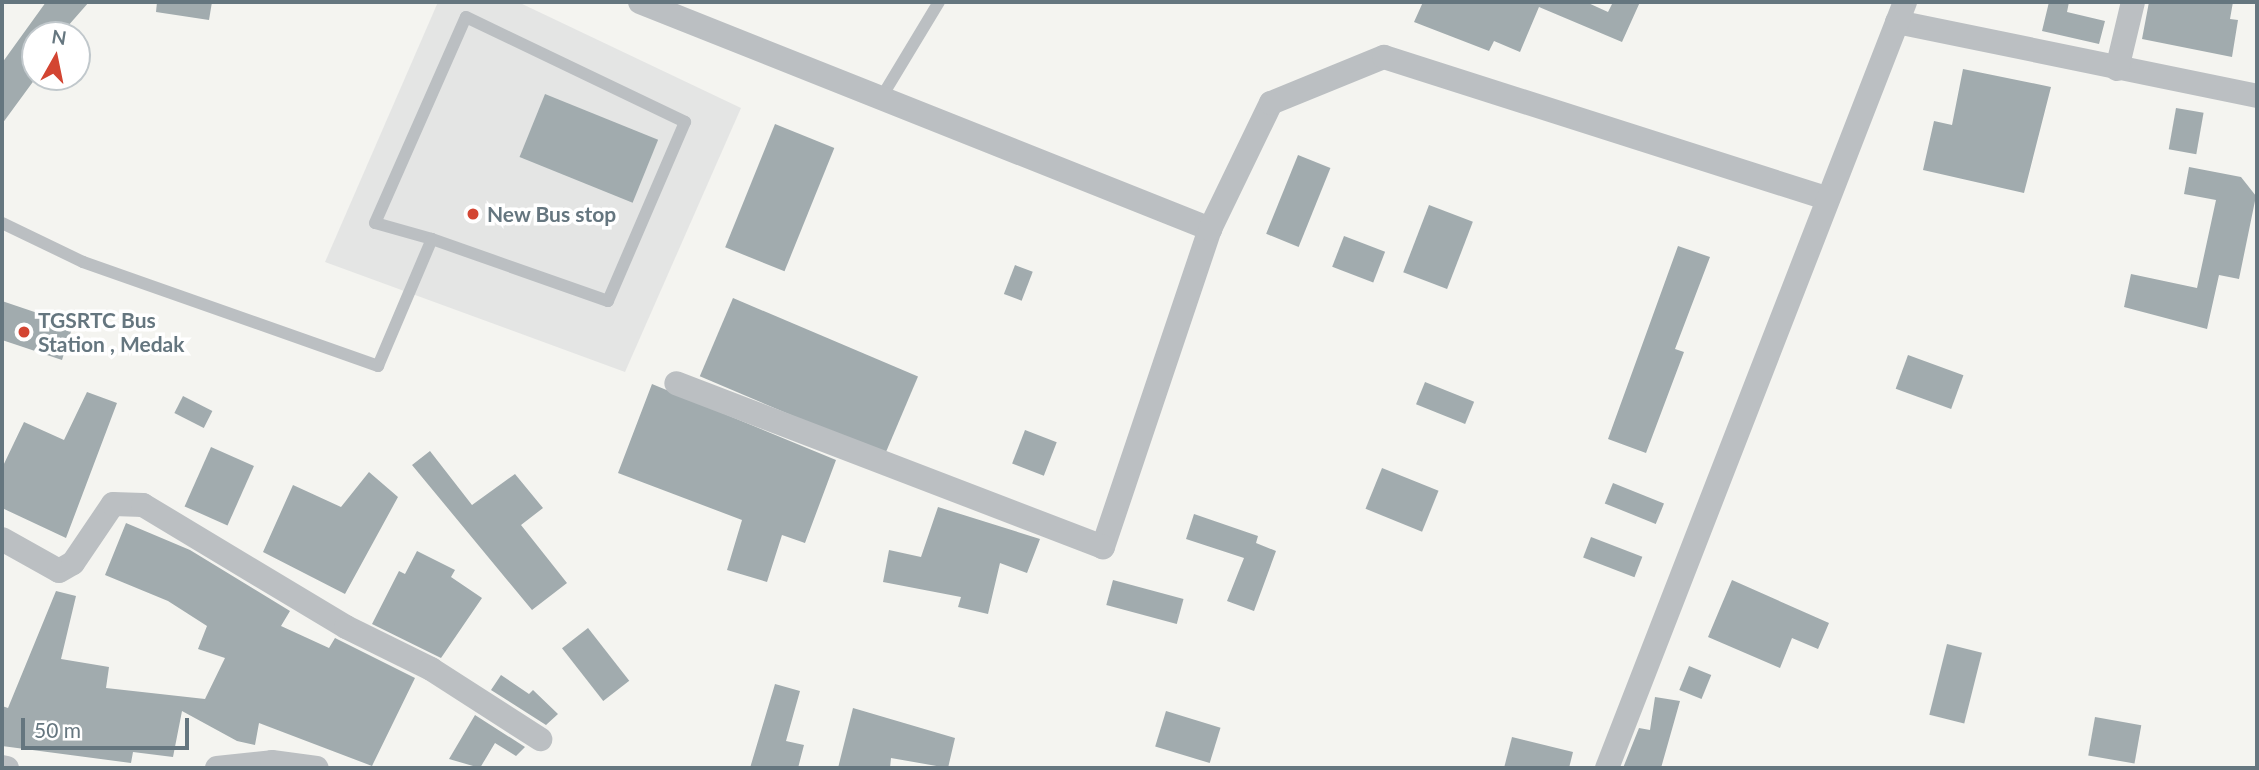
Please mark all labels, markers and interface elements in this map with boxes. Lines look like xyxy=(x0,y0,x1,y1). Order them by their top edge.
north arrow xyxy=(21,21,91,91)
text: N xyxy=(50,24,68,49)
place label: New Bus stop xyxy=(487,201,617,227)
marker: New Bus stop xyxy=(465,206,481,222)
place label: TGSRTC Bus Station , Medak xyxy=(38,307,184,357)
marker: TGSRTC Bus Station , Medak xyxy=(16,324,32,340)
scale bar xyxy=(24,704,192,748)
text: 50 m xyxy=(34,717,81,742)

